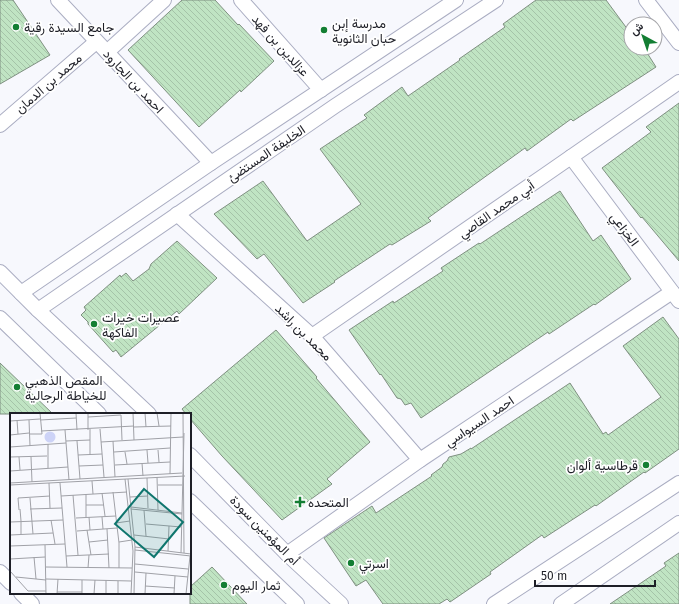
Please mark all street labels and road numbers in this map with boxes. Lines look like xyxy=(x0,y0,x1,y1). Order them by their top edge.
street label: عزالدين بن فهد xyxy=(248,11,312,80)
street label: احمد بن الجارود xyxy=(100,46,167,117)
street label: محمد بن الدمان xyxy=(12,50,85,117)
street label: الخليفة المستضئ xyxy=(225,122,309,186)
street label: أبي محمد القاصي xyxy=(455,178,539,244)
street label: الخزاعي xyxy=(605,210,642,251)
street label: محمد بن راشد xyxy=(271,301,335,365)
street label: احمد السيواسي xyxy=(442,393,518,453)
street label: أم المؤمنين سودة xyxy=(226,493,302,569)

